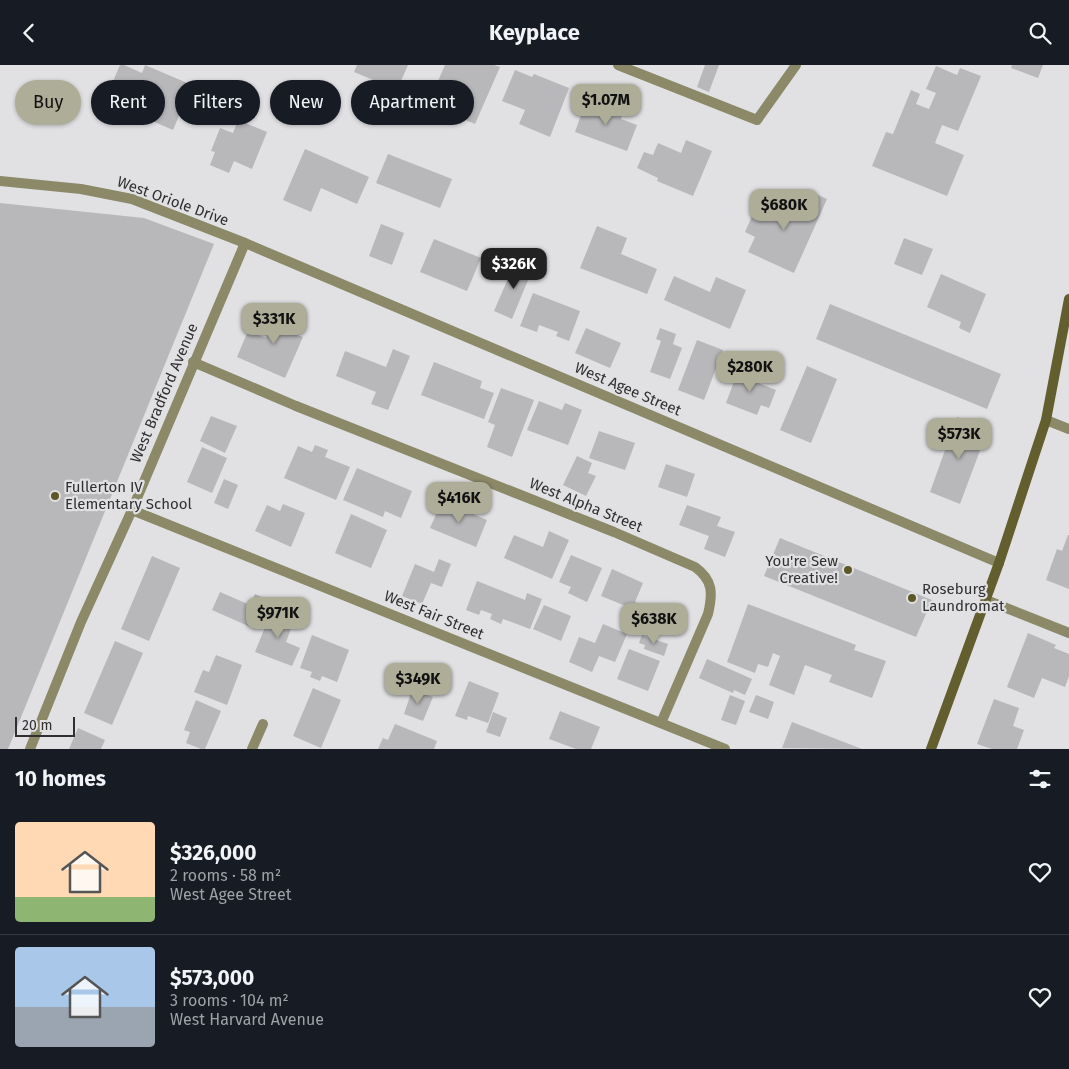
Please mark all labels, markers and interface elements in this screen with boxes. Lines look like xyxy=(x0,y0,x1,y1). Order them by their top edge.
icon: back xyxy=(15,19,43,47)
text: Keyplace xyxy=(489,19,580,46)
icon: search xyxy=(1026,19,1054,47)
chip: Buy xyxy=(15,80,81,125)
chip: Rent xyxy=(91,80,165,125)
chip: Filters xyxy=(175,80,260,125)
chip: New xyxy=(270,80,341,125)
chip: Apartment xyxy=(351,80,474,125)
pin: $1.07M xyxy=(565,83,647,126)
text: $1.07M xyxy=(582,90,630,109)
street label: West Oriole Drive xyxy=(115,172,231,230)
pin: $680K xyxy=(749,189,819,231)
text: $680K xyxy=(761,195,807,214)
pin: $326K xyxy=(479,247,549,290)
text: $326K xyxy=(492,254,536,273)
pin: $331K xyxy=(239,303,309,345)
text: $331K xyxy=(253,309,295,328)
street label: West Bradford Avenue xyxy=(126,320,202,466)
pin: $280K xyxy=(715,351,785,393)
text: $280K xyxy=(727,357,773,376)
street label: West Agee Street xyxy=(572,358,685,420)
pin: $573K xyxy=(924,417,994,460)
text: $573K xyxy=(938,424,980,443)
street label: West Alpha Street xyxy=(527,474,646,536)
place label: Fullerton IV Elementary School xyxy=(65,478,193,513)
pin: $416K xyxy=(424,481,494,524)
text: $416K xyxy=(437,488,481,507)
marker: Fullerton IV Elementary School xyxy=(49,490,61,502)
place label: You're Sew Creative! xyxy=(765,552,838,587)
marker: You're Sew Creative! xyxy=(842,564,854,576)
place label: Roseburg Laundromat xyxy=(922,580,1005,615)
street label: West Fair Street xyxy=(381,587,487,643)
marker: Roseburg Laundromat xyxy=(906,592,918,604)
pin: $971K xyxy=(243,597,313,639)
text: $971K xyxy=(257,603,299,622)
pin: $638K xyxy=(619,603,689,645)
text: $638K xyxy=(631,609,677,628)
pin: $349K xyxy=(383,663,453,705)
text: $349K xyxy=(396,669,440,688)
scale bar xyxy=(15,714,75,737)
text: 20 m xyxy=(22,717,52,734)
icon: filters xyxy=(1026,765,1054,793)
text: 10 homes xyxy=(15,766,106,792)
text: $326,000 xyxy=(170,840,257,866)
icon: home xyxy=(55,842,115,902)
icon: heart xyxy=(1026,858,1054,886)
text: 2 rooms · 58 m² xyxy=(170,866,281,885)
text: West Agee Street xyxy=(170,885,292,904)
text: $573,000 xyxy=(170,965,254,991)
icon: home xyxy=(55,967,115,1027)
icon: heart xyxy=(1026,983,1054,1011)
text: 3 rooms · 104 m² xyxy=(170,991,289,1010)
text: West Harvard Avenue xyxy=(170,1010,324,1029)

